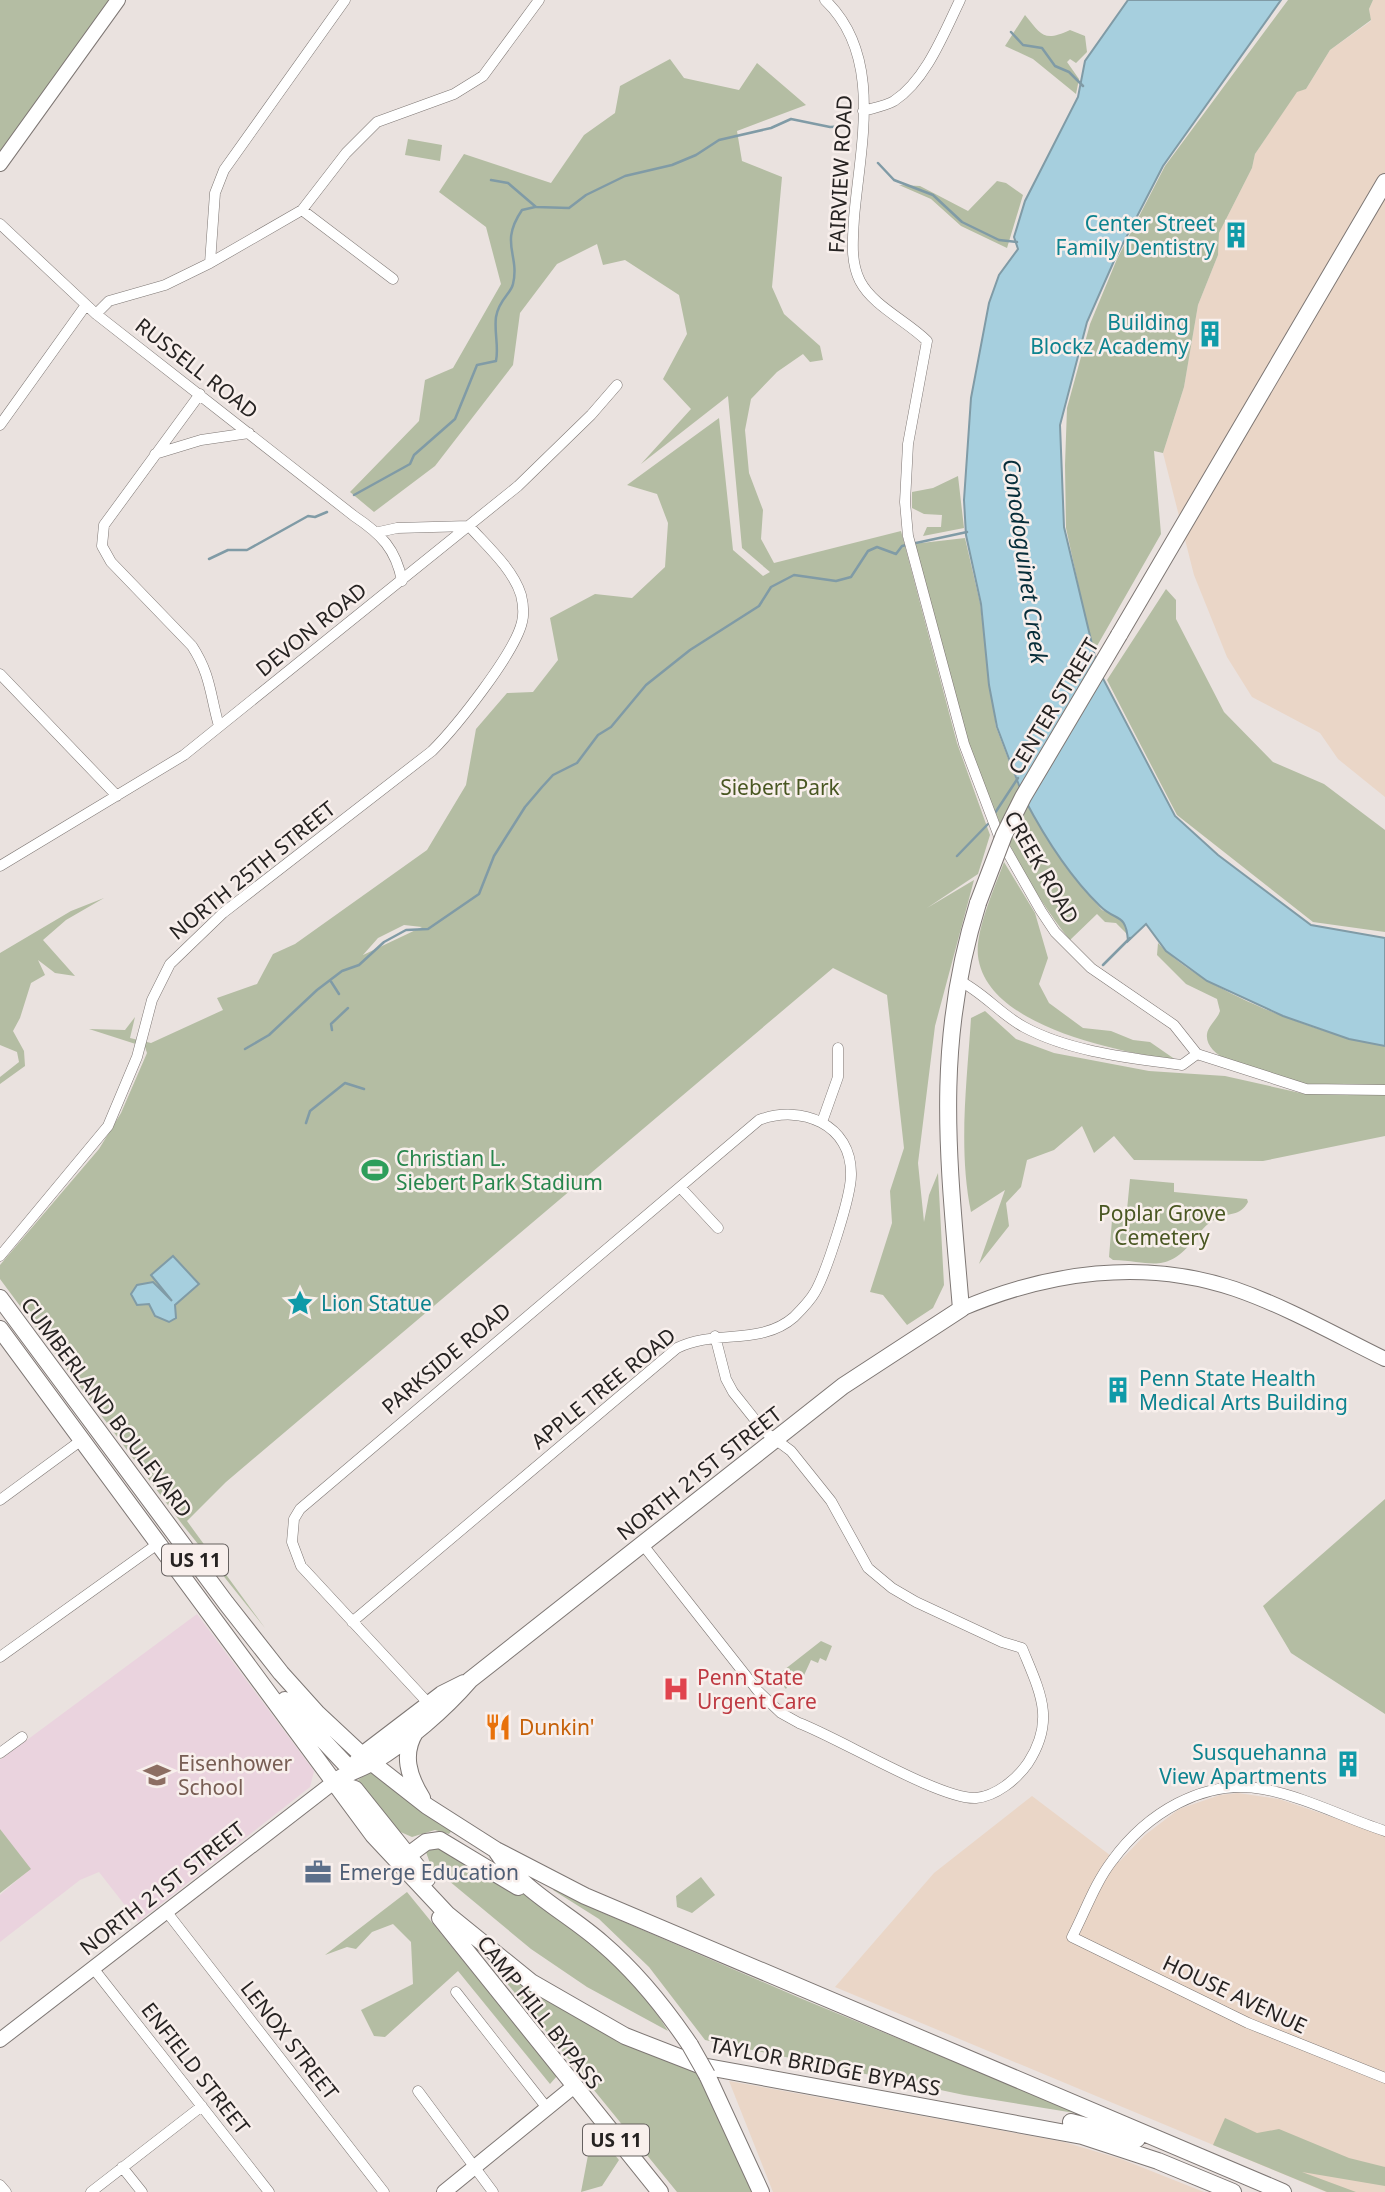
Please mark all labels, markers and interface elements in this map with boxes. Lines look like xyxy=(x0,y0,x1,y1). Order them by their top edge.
street label: FAIRVIEW ROAD xyxy=(822,94,858,254)
place label: Center Street Family Dentistry xyxy=(1056,209,1215,261)
building icon: Center Street Family Dentistry xyxy=(1221,220,1251,250)
place label: Building Blockz Academy xyxy=(1030,308,1189,360)
street label: RUSSELL ROAD xyxy=(130,311,264,425)
building icon: Building Blockz Academy xyxy=(1195,319,1225,349)
water label: Conodoguinet Creek xyxy=(996,457,1056,667)
street label: DEVON ROAD xyxy=(250,576,372,682)
street label: CENTER STREET xyxy=(1001,632,1105,779)
park label: Siebert Park xyxy=(720,773,841,801)
street label: NORTH 25TH STREET xyxy=(163,794,341,946)
street label: CREEK ROAD xyxy=(998,805,1086,929)
place label: Christian L. Siebert Park Stadium xyxy=(396,1144,603,1196)
sports icon: Christian L. Siebert Park Stadium xyxy=(360,1155,390,1185)
park label: Poplar Grove Cemetery xyxy=(1098,1199,1226,1251)
place icon: Lion Statue xyxy=(285,1288,315,1318)
place label: Lion Statue xyxy=(321,1289,432,1317)
street label: CUMBERLAND BOULEVARD xyxy=(15,1291,199,1523)
street label: PARKSIDE ROAD xyxy=(376,1296,516,1420)
street label: APPLE TREE ROAD xyxy=(525,1321,681,1455)
place label: Penn State Health Medical Arts Building xyxy=(1139,1364,1348,1416)
building icon: Penn State Health Medical Arts Building xyxy=(1103,1375,1133,1405)
street label: NORTH 21ST STREET xyxy=(611,1400,788,1546)
road number: US 11 xyxy=(162,1544,228,1576)
place label: Penn State Urgent Care xyxy=(697,1663,817,1715)
hospital icon: Penn State Urgent Care xyxy=(661,1674,691,1704)
restaurant icon: Dunkin' xyxy=(483,1712,513,1742)
place label: Dunkin' xyxy=(519,1713,594,1741)
place label: Susquehanna View Apartments xyxy=(1159,1738,1327,1790)
place label: Eisenhower School xyxy=(178,1749,293,1801)
building icon: Susquehanna View Apartments xyxy=(1333,1749,1363,1779)
school or university icon: Eisenhower School xyxy=(142,1760,172,1790)
street label: NORTH 21ST STREET xyxy=(74,1815,251,1961)
office icon: Emerge Education xyxy=(303,1857,333,1887)
place label: Emerge Education xyxy=(339,1858,519,1886)
street label: CAMP HILL BYPASS xyxy=(471,1929,609,2095)
street label: HOUSE AVENUE xyxy=(1158,1948,1312,2040)
street label: LENOX STREET xyxy=(235,1975,345,2105)
street label: ENFIELD STREET xyxy=(136,1996,257,2140)
street label: TAYLOR BRIDGE BYPASS xyxy=(707,2030,943,2102)
road number: US 11 xyxy=(583,2124,649,2156)

